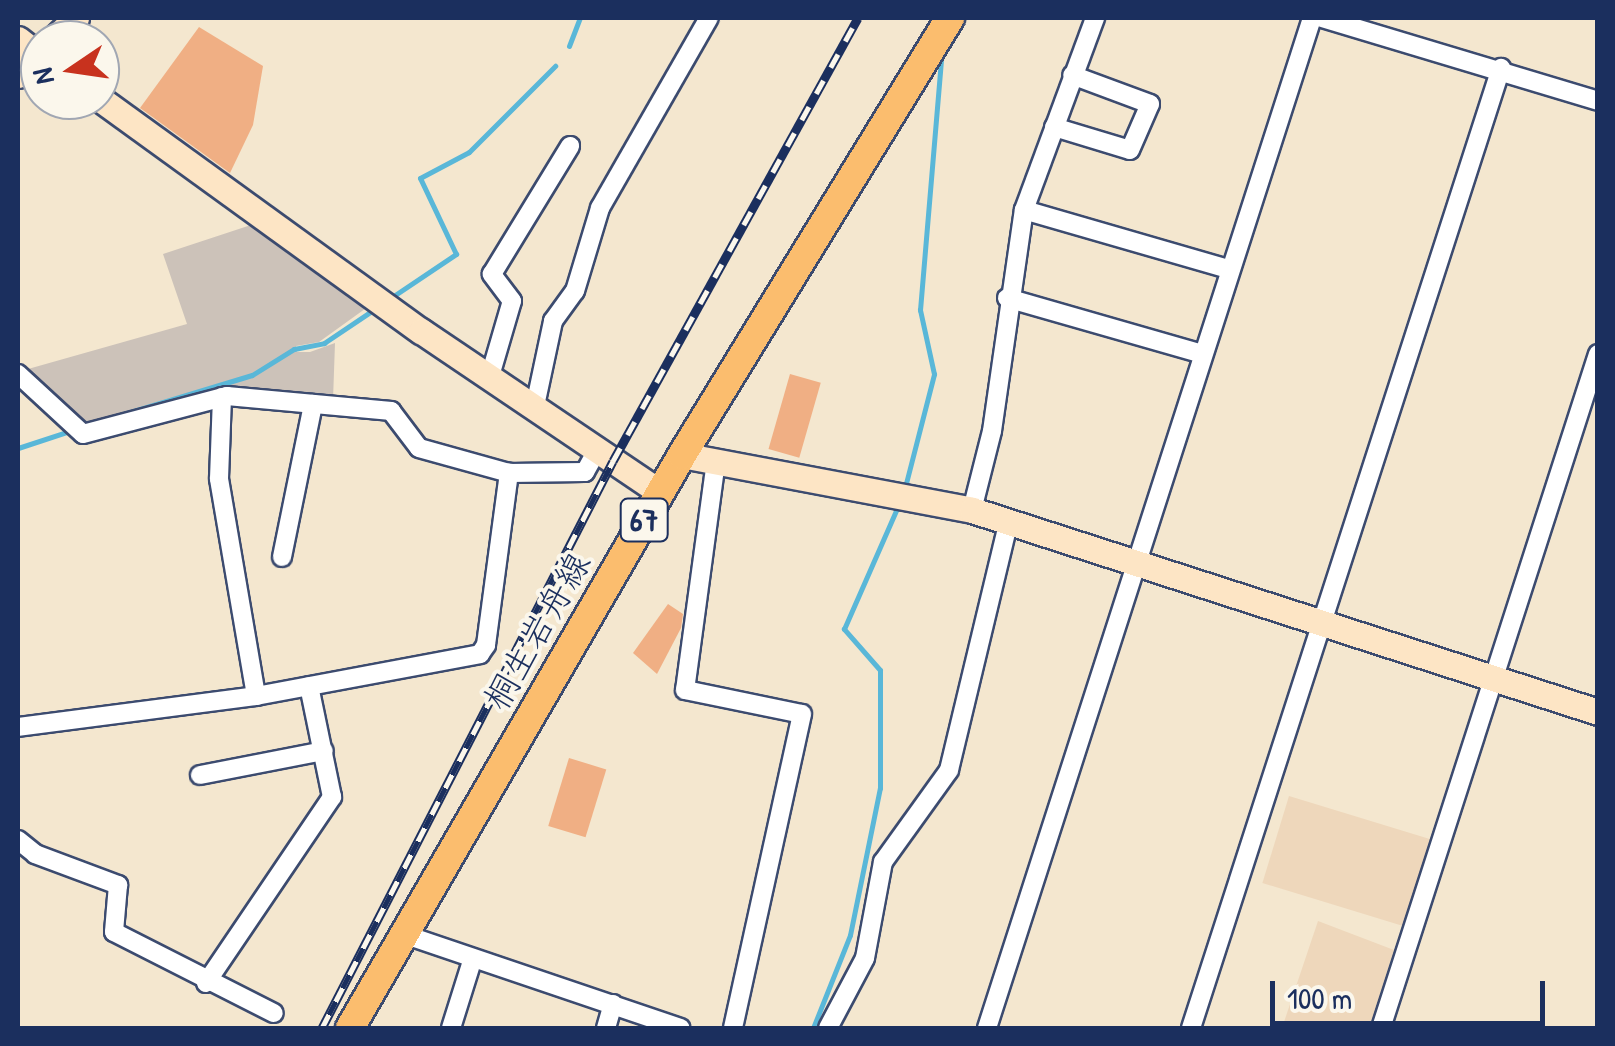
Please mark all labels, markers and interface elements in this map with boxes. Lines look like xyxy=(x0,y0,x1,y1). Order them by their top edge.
north arrow xyxy=(20,20,120,120)
text: N xyxy=(23,65,63,88)
road number: 67 xyxy=(619,493,669,547)
street label: 桐生岩舟線 xyxy=(475,545,599,717)
scale bar xyxy=(1275,961,1550,1023)
text: 100 m xyxy=(1287,978,1352,1018)

